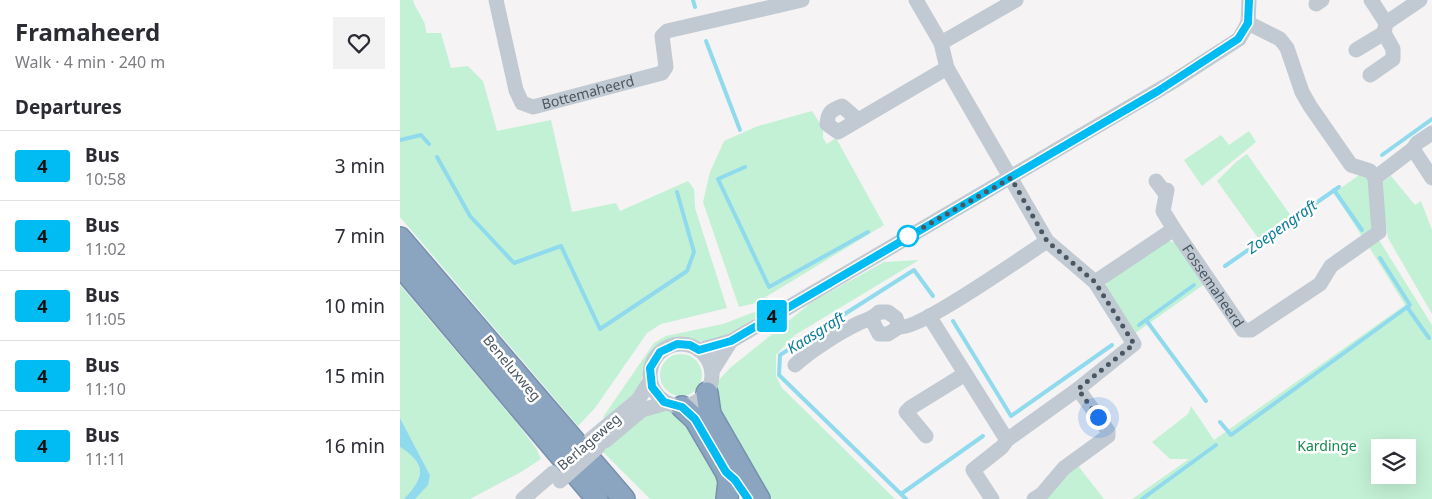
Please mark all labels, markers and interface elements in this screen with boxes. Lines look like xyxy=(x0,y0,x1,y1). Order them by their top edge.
text: Framaheerd xyxy=(15,15,160,48)
button: heart xyxy=(333,17,385,69)
text: Walk · 4 min · 240 m xyxy=(15,51,165,73)
street label: Bottemaheerd xyxy=(539,71,636,113)
text: Departures xyxy=(15,94,122,120)
text: Bus xyxy=(85,142,120,168)
text: 3 min xyxy=(335,153,385,179)
text: 4 xyxy=(37,154,48,178)
text: 10:58 xyxy=(85,168,126,190)
water label: Zoepengraft xyxy=(1242,194,1321,258)
text: Bus xyxy=(85,212,120,238)
text: 7 min xyxy=(335,223,385,249)
text: 4 xyxy=(37,224,48,248)
unlabelled marker xyxy=(897,225,919,247)
text: 11:02 xyxy=(85,238,126,260)
street label: Fossemaheerd xyxy=(1178,240,1248,331)
text: Bus xyxy=(85,282,120,308)
text: 10 min xyxy=(324,293,385,319)
text: 4 xyxy=(37,294,48,318)
line badge: 4 xyxy=(756,300,788,332)
text: 4 xyxy=(767,304,777,328)
water label: Kaasgraft xyxy=(783,306,849,358)
text: 11:05 xyxy=(85,308,126,330)
street label: Beneluxweg xyxy=(479,331,546,405)
text: Bus xyxy=(85,352,120,378)
text: 15 min xyxy=(324,363,385,389)
text: 4 xyxy=(37,364,48,388)
text: 11:10 xyxy=(85,378,126,400)
your location xyxy=(1086,405,1111,430)
street label: Berlageweg xyxy=(553,409,624,474)
text: Bus xyxy=(85,422,120,448)
text: 16 min xyxy=(324,433,385,459)
text: 4 xyxy=(37,434,48,458)
park label: Kardinge xyxy=(1297,436,1357,455)
map controls xyxy=(1371,439,1416,484)
button: layers xyxy=(1371,439,1416,484)
text: 11:11 xyxy=(85,448,126,470)

